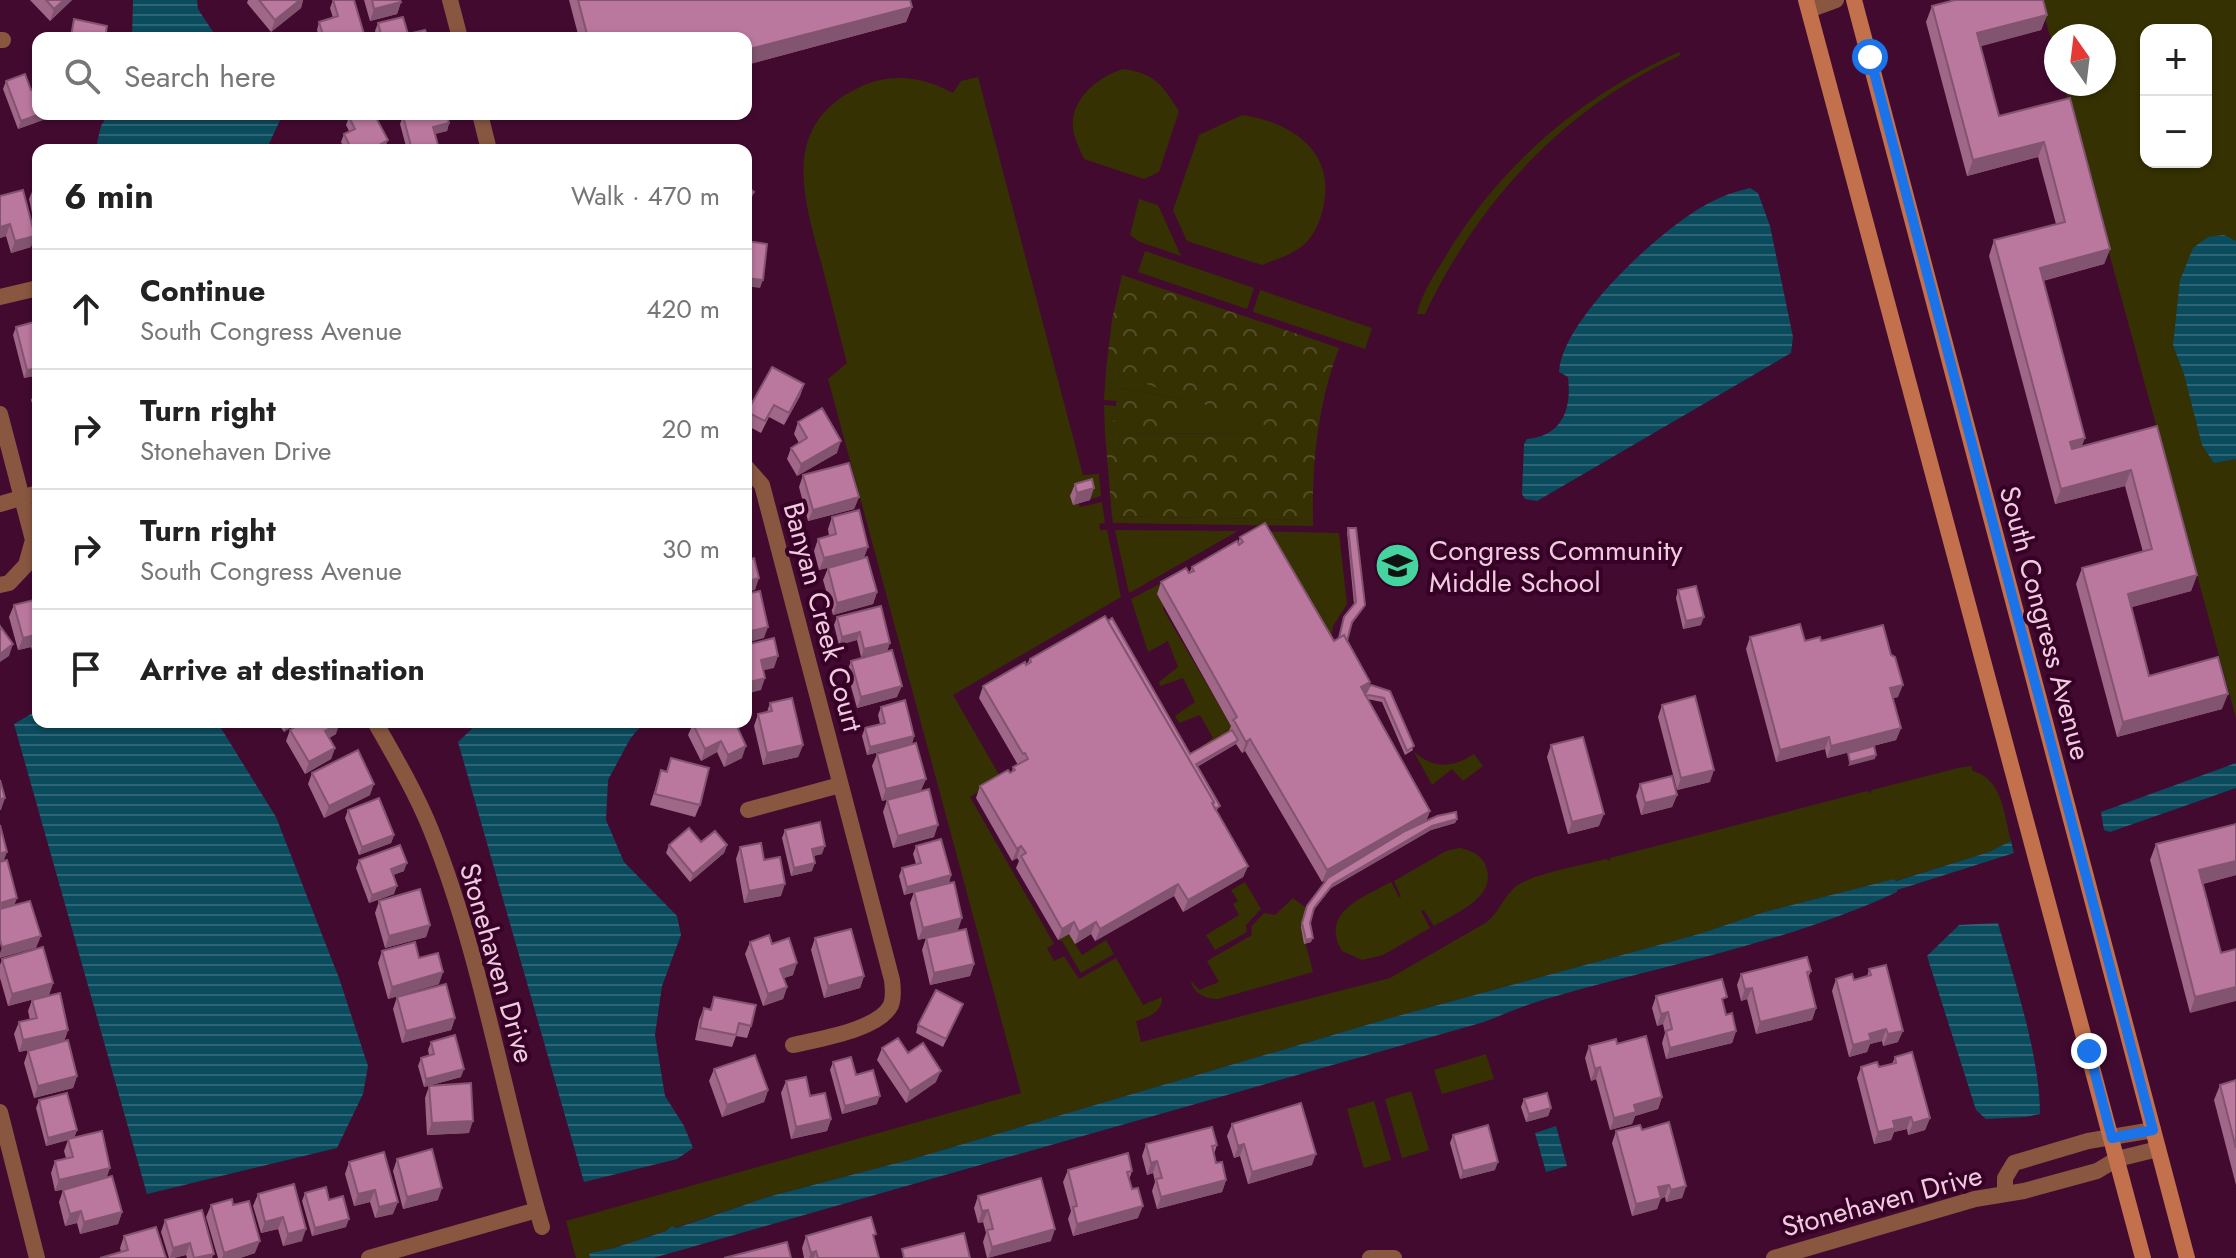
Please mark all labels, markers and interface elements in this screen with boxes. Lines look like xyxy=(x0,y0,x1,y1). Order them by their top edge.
north arrow xyxy=(2044,24,2116,96)
map controls xyxy=(2140,24,2212,168)
button: + xyxy=(2140,24,2212,96)
search box xyxy=(32,32,752,120)
route start xyxy=(1852,39,1888,75)
icon: search xyxy=(60,54,104,98)
text: Search here xyxy=(124,55,276,98)
button: − xyxy=(2140,96,2212,168)
text: 6 min xyxy=(64,172,154,221)
text: Walk · 470 m xyxy=(571,177,720,215)
text: Continue xyxy=(140,269,266,312)
icon: ahead xyxy=(64,287,108,331)
text: 420 m xyxy=(646,290,720,328)
text: South Congress Avenue xyxy=(140,312,402,350)
text: Turn right xyxy=(140,389,276,432)
icon: right xyxy=(64,407,108,451)
text: 20 m xyxy=(662,410,720,448)
text: Stonehaven Drive xyxy=(140,432,331,470)
street label: South Congress Avenue xyxy=(1989,481,2101,765)
street label: Banyan Creek Court xyxy=(773,498,873,737)
text: Turn right xyxy=(140,509,276,552)
icon: right xyxy=(64,527,108,571)
text: 30 m xyxy=(662,530,720,568)
place label: Congress Community Middle School xyxy=(1429,530,1683,603)
school or university icon: Congress Community Middle School xyxy=(1374,542,1422,590)
text: South Congress Avenue xyxy=(140,552,402,590)
icon: arrive xyxy=(64,647,108,691)
text: Arrive at destination xyxy=(140,648,425,691)
street label: Stonehaven Drive xyxy=(449,858,545,1068)
route end xyxy=(2071,1033,2107,1069)
street label: Stonehaven Drive xyxy=(1777,1155,1987,1247)

